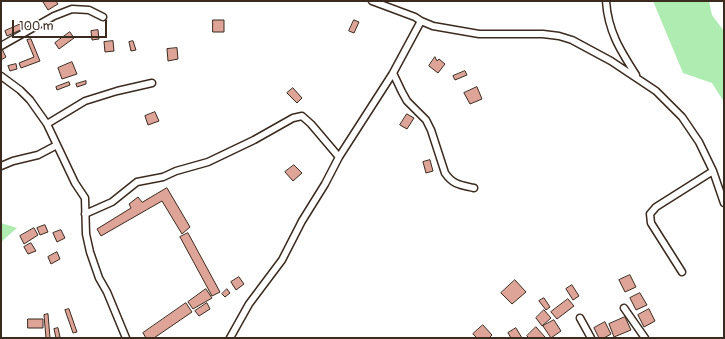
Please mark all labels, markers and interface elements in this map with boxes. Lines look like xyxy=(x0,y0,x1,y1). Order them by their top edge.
scale bar xyxy=(14,12,109,38)
text: 100 m xyxy=(19,19,53,34)

